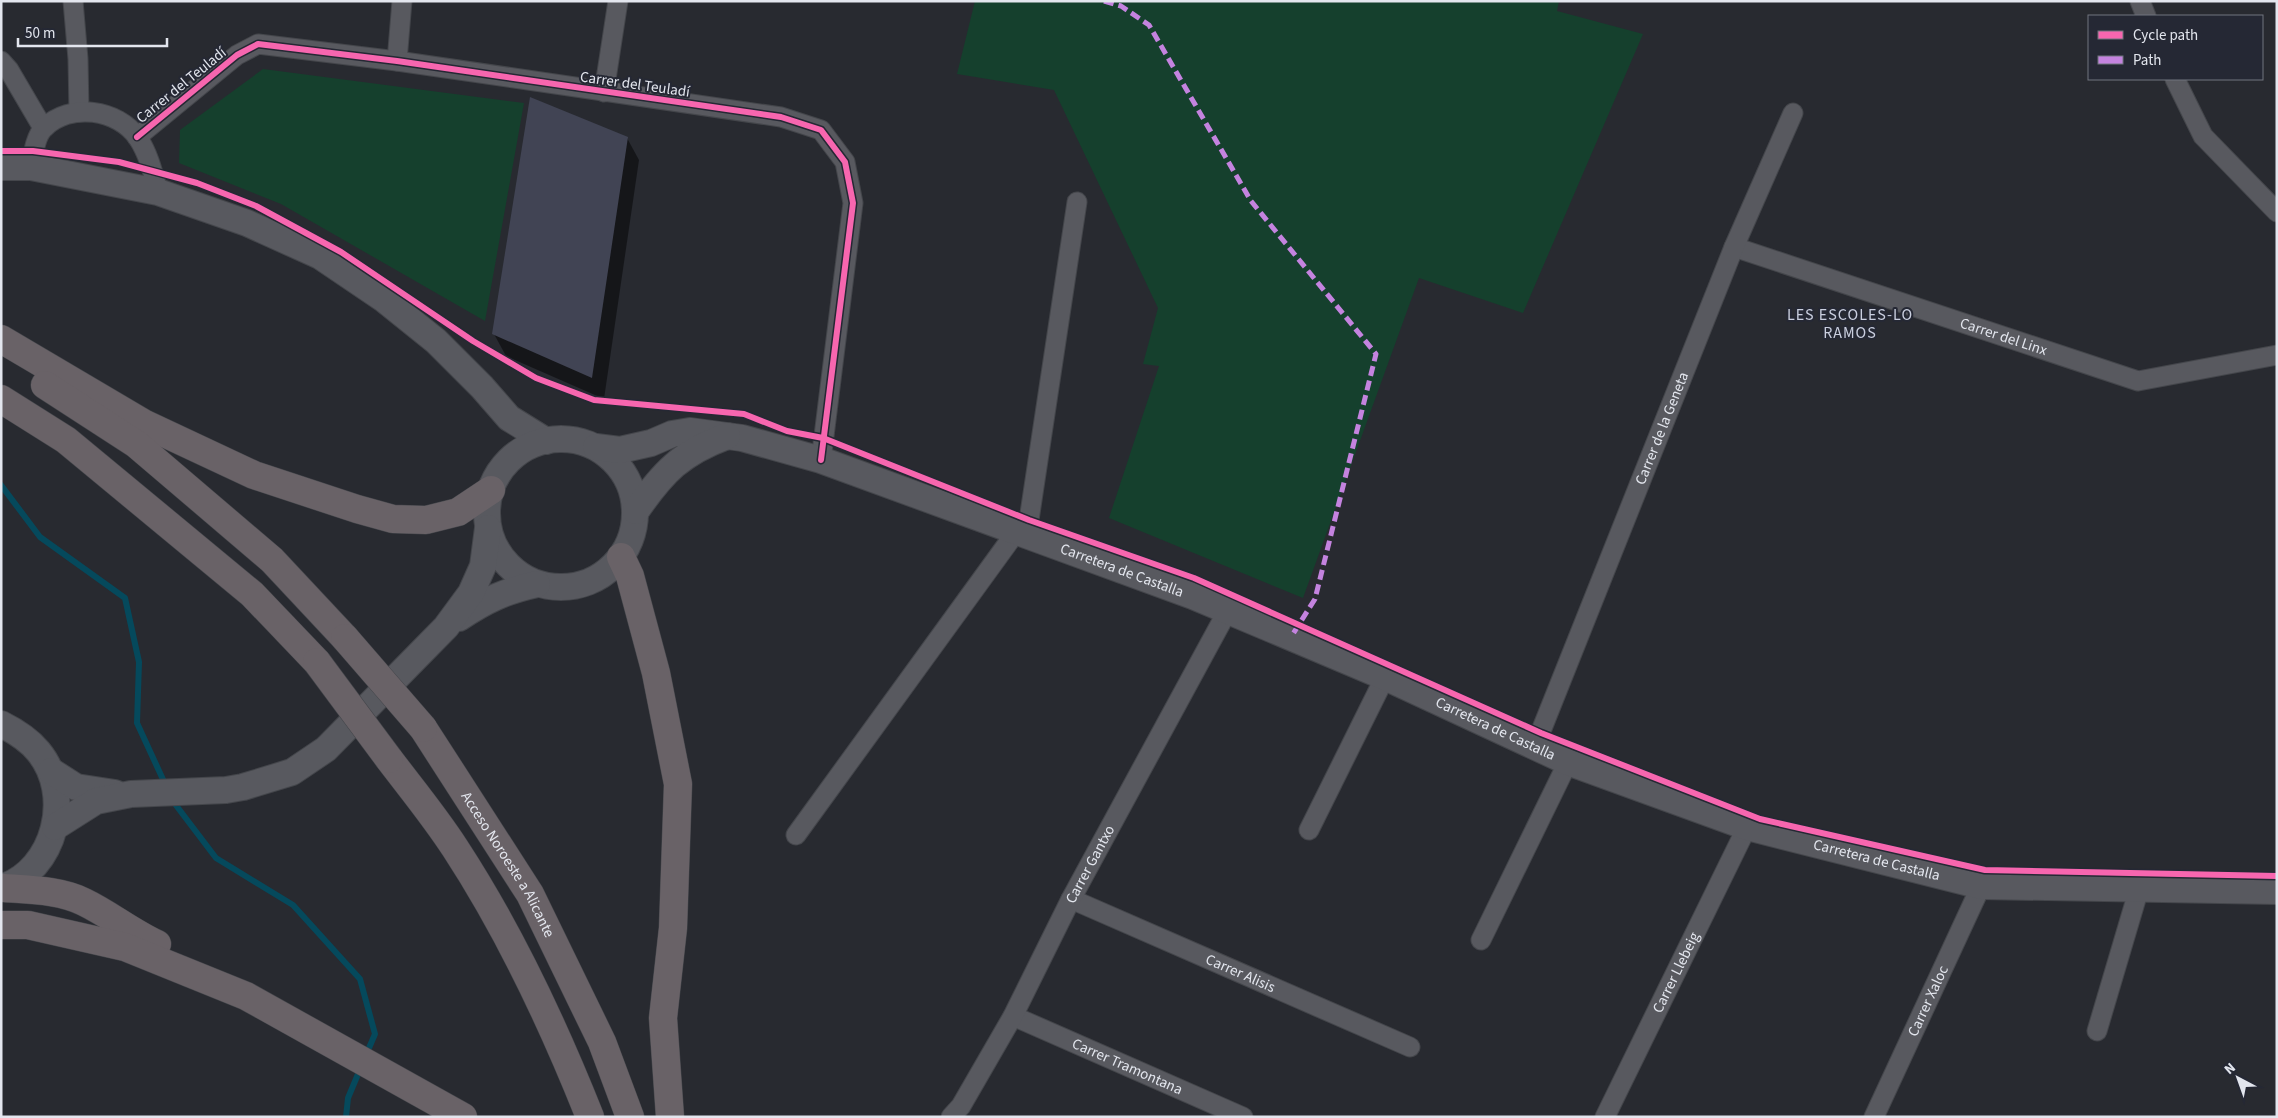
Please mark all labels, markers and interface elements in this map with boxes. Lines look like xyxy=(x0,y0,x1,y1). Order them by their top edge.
scale bar xyxy=(18,15,166,47)
legend xyxy=(2088,15,2263,80)
text: 50 m xyxy=(25,23,55,44)
text: Cycle path xyxy=(2133,25,2198,46)
street label: Carrer del Teuladí xyxy=(132,42,232,128)
text: Path xyxy=(2133,50,2161,71)
street label: Carrer del Teuladí xyxy=(579,66,692,103)
district label: LES ESCOLES-LO RAMOS xyxy=(1787,304,1913,344)
street label: Carrer del Linx xyxy=(1957,313,2050,361)
street label: Carrer de la Geneta xyxy=(1630,369,1694,488)
street label: Carretera de Castalla xyxy=(1057,538,1186,603)
street label: Carretera de Castalla xyxy=(1432,692,1559,766)
street label: Acceso Noroeste a Alicante xyxy=(456,788,560,941)
street label: Carrer Gantxo xyxy=(1060,821,1120,907)
street label: Carretera de Castalla xyxy=(1811,834,1942,886)
street label: Carrer Llebeig xyxy=(1648,928,1705,1017)
street label: Carrer Alisis xyxy=(1202,949,1278,998)
street label: Carrer Xaloc xyxy=(1903,962,1954,1040)
street label: Carrer Tramontana xyxy=(1069,1033,1186,1100)
north arrow xyxy=(2213,1053,2263,1103)
text: N xyxy=(2220,1058,2240,1080)

